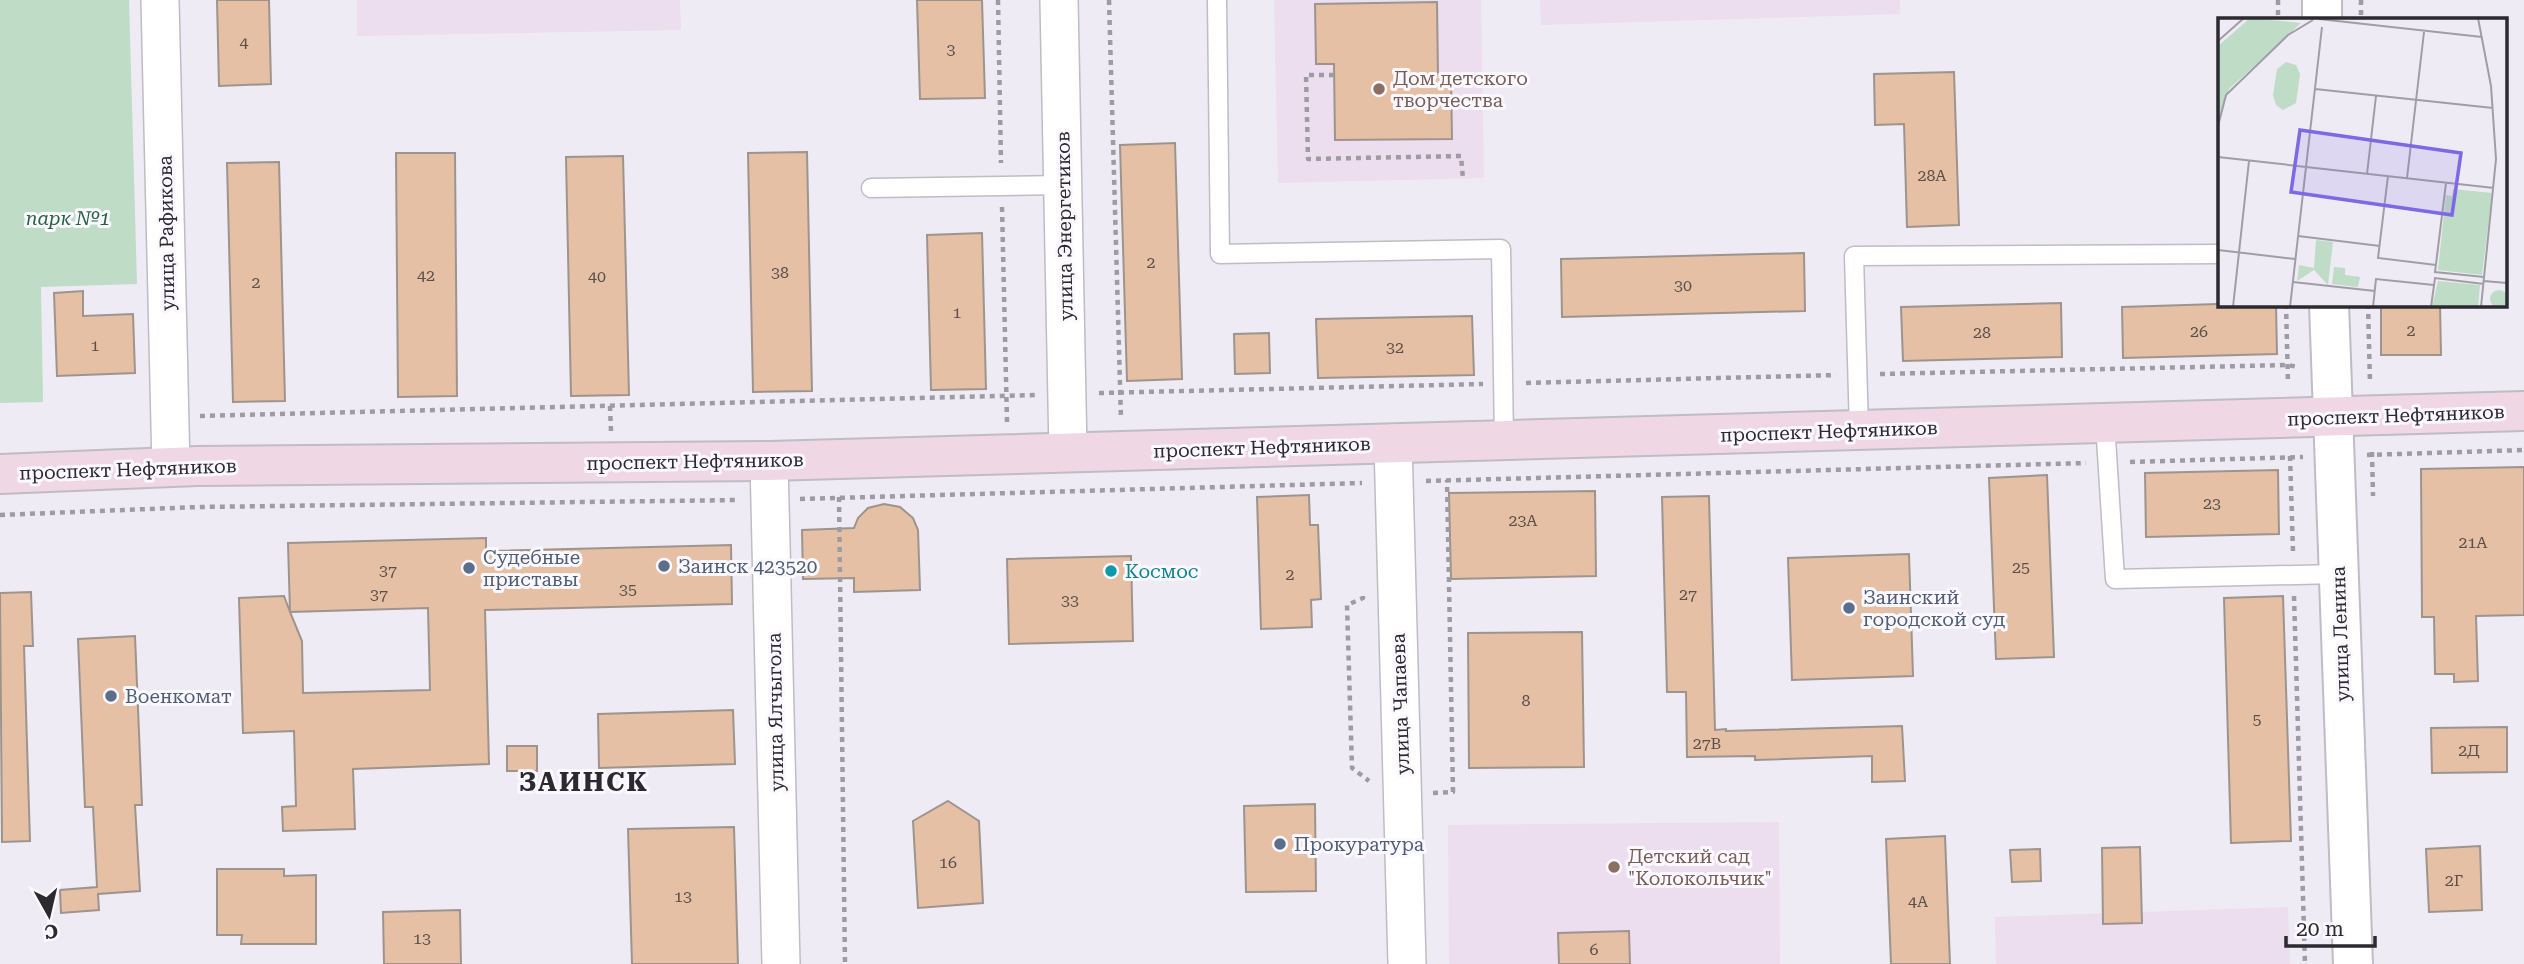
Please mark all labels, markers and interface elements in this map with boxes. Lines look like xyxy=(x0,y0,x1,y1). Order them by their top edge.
inset map xyxy=(2218,18,2506,306)
house number: 4 xyxy=(240,33,249,52)
house number: 3 xyxy=(947,40,956,59)
place label: Дом детского творчества xyxy=(1393,67,1528,112)
marker: Дом детского творчества xyxy=(1371,81,1387,97)
street label: улица Энергетиков xyxy=(1051,131,1078,321)
street label: улица Рафикова xyxy=(154,154,179,311)
house number: 28А xyxy=(1917,166,1947,185)
park label: парк №1 xyxy=(26,207,110,230)
house number: 2 xyxy=(1147,253,1156,272)
house number: 38 xyxy=(771,263,789,282)
house number: 42 xyxy=(417,266,435,285)
house number: 40 xyxy=(588,267,606,286)
house number: 2 xyxy=(252,273,261,292)
house number: 30 xyxy=(1674,276,1692,295)
house number: 1 xyxy=(953,303,962,322)
house number: 2 xyxy=(2407,321,2416,340)
house number: 26 xyxy=(2190,322,2208,341)
house number: 28 xyxy=(1973,323,1991,342)
house number: 1 xyxy=(91,336,100,355)
house number: 32 xyxy=(1386,338,1404,357)
street label: проспект Нефтяников xyxy=(2287,400,2505,431)
street label: проспект Нефтяников xyxy=(1720,416,1938,447)
street label: проспект Нефтяников xyxy=(1153,432,1371,463)
street label: проспект Нефтяников xyxy=(586,448,804,475)
street label: проспект Нефтяников xyxy=(19,454,237,485)
house number: 23 xyxy=(2203,494,2221,513)
house number: 23А xyxy=(1508,511,1538,530)
house number: 21А xyxy=(2458,533,2488,552)
place label: Судебные приставы xyxy=(483,546,580,591)
place label: Заинск 423520 xyxy=(678,555,817,578)
marker: Заинск 423520 xyxy=(656,558,672,574)
house number: 25 xyxy=(2012,558,2030,577)
marker: Судебные приставы xyxy=(461,560,477,576)
place label: Космос xyxy=(1125,560,1198,583)
house number: 37 xyxy=(379,561,397,580)
marker: Космос xyxy=(1103,563,1119,579)
house number: 2 xyxy=(1286,565,1295,584)
street label: улица Ленина xyxy=(2327,565,2354,702)
house number: 35 xyxy=(619,580,637,599)
house number: 37 xyxy=(370,585,388,604)
house number: 27 xyxy=(1679,585,1697,604)
place label: Заинский городской суд xyxy=(1863,586,2005,631)
house number: 33 xyxy=(1061,591,1079,610)
marker: Заинский городской суд xyxy=(1841,600,1857,616)
street label: улица Ялчыгола xyxy=(763,632,788,792)
street label: улица Чапаева xyxy=(1387,632,1414,775)
place label: Военкомат xyxy=(125,685,232,708)
marker: Военкомат xyxy=(103,688,119,704)
house number: 8 xyxy=(1522,691,1531,710)
house number: 5 xyxy=(2253,710,2262,729)
house number: 27В xyxy=(1693,734,1721,753)
house number: 2Д xyxy=(2458,741,2480,760)
district label: ЗАИНСК xyxy=(519,767,649,797)
place label: Прокуратура xyxy=(1294,833,1425,856)
marker: Прокуратура xyxy=(1272,836,1288,852)
place label: Детский сад "Колокольчик" xyxy=(1628,845,1772,890)
house number: 16 xyxy=(939,853,957,872)
marker: Детский сад "Колокольчик" xyxy=(1606,859,1622,875)
house number: 2Г xyxy=(2445,871,2463,890)
north arrow xyxy=(14,880,84,950)
house number: 13 xyxy=(674,887,692,906)
house number: 4А xyxy=(1908,892,1929,911)
scale bar xyxy=(2286,904,2375,948)
text: 20 m xyxy=(2296,917,2344,941)
text: С xyxy=(43,919,59,944)
house number: 13 xyxy=(413,929,431,948)
house number: 6 xyxy=(1590,940,1599,959)

